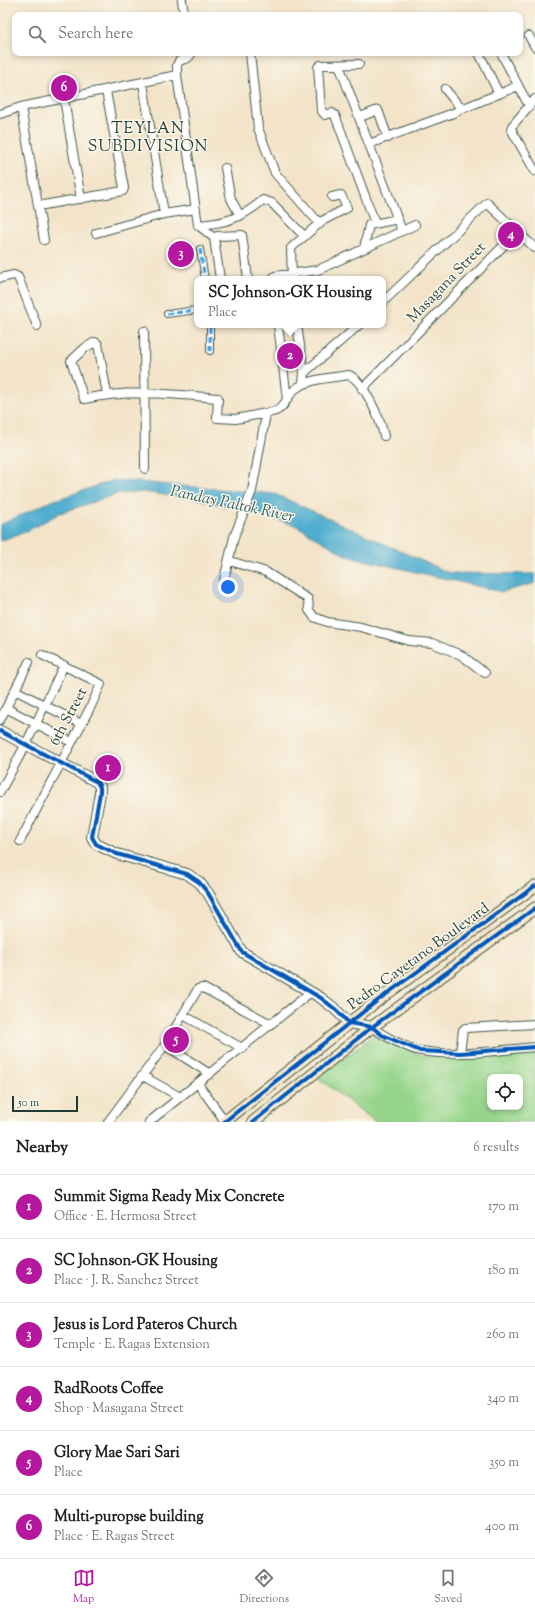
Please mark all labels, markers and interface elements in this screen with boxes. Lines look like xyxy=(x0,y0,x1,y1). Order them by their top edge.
search box xyxy=(12,12,523,56)
icon: search xyxy=(26,23,48,45)
text: Search here xyxy=(58,24,133,45)
pin: 6 xyxy=(51,73,77,103)
district label: TEYLAN SUBDIVISION xyxy=(88,118,208,159)
pin: 4 xyxy=(498,220,524,250)
street label: Masagana Street xyxy=(403,238,491,328)
pin: 3 xyxy=(168,239,194,269)
popup xyxy=(194,276,386,328)
text: SC Johnson-GK Housing xyxy=(208,283,372,304)
text: Place xyxy=(208,304,237,322)
pin: 2 xyxy=(277,341,303,371)
water label: Panday Paltok River xyxy=(168,481,296,529)
your location xyxy=(218,577,238,597)
street label: 6th Street xyxy=(45,684,93,750)
pin: 1 xyxy=(95,753,121,783)
street label: Pedro Cayetano Boulevard xyxy=(344,898,495,1016)
pin: 5 xyxy=(163,1025,189,1055)
map controls xyxy=(487,1074,523,1110)
button: locate xyxy=(487,1074,523,1110)
scale bar xyxy=(12,1094,78,1113)
text: 50 m xyxy=(18,1095,39,1111)
text: Nearby xyxy=(16,1136,68,1160)
text: 6 results xyxy=(473,1139,519,1157)
text: Summit Sigma Ready Mix Concrete xyxy=(54,1187,284,1208)
text: 1 xyxy=(27,1198,31,1216)
text: 170 m xyxy=(488,1198,519,1216)
text: Office · E. Hermosa Street xyxy=(54,1208,197,1226)
text: SC Johnson-GK Housing xyxy=(54,1251,218,1272)
text: 2 xyxy=(26,1262,32,1280)
text: 180 m xyxy=(488,1262,519,1280)
text: Place · J. R. Sanchez Street xyxy=(54,1272,199,1290)
text: Jesus is Lord Pateros Church xyxy=(54,1315,237,1336)
text: 3 xyxy=(26,1326,32,1344)
text: 260 m xyxy=(486,1326,519,1344)
text: Temple · E. Ragas Extension xyxy=(54,1336,210,1354)
text: RadRoots Coffee xyxy=(54,1379,164,1400)
text: 4 xyxy=(26,1390,32,1408)
text: 340 m xyxy=(487,1390,519,1408)
text: Shop · Masagana Street xyxy=(54,1400,183,1418)
text: Glory Mae Sari Sari xyxy=(54,1443,180,1464)
text: 5 xyxy=(27,1454,31,1472)
text: 350 m xyxy=(489,1454,519,1472)
text: Place xyxy=(54,1464,83,1482)
text: Multi-puropse building xyxy=(54,1507,203,1528)
text: 6 xyxy=(26,1518,32,1536)
text: 400 m xyxy=(485,1518,519,1536)
text: Place · E. Ragas Street xyxy=(54,1528,174,1546)
tab: Map xyxy=(73,1567,95,1607)
tab: Directions xyxy=(240,1567,289,1607)
tab: Saved xyxy=(434,1567,462,1607)

